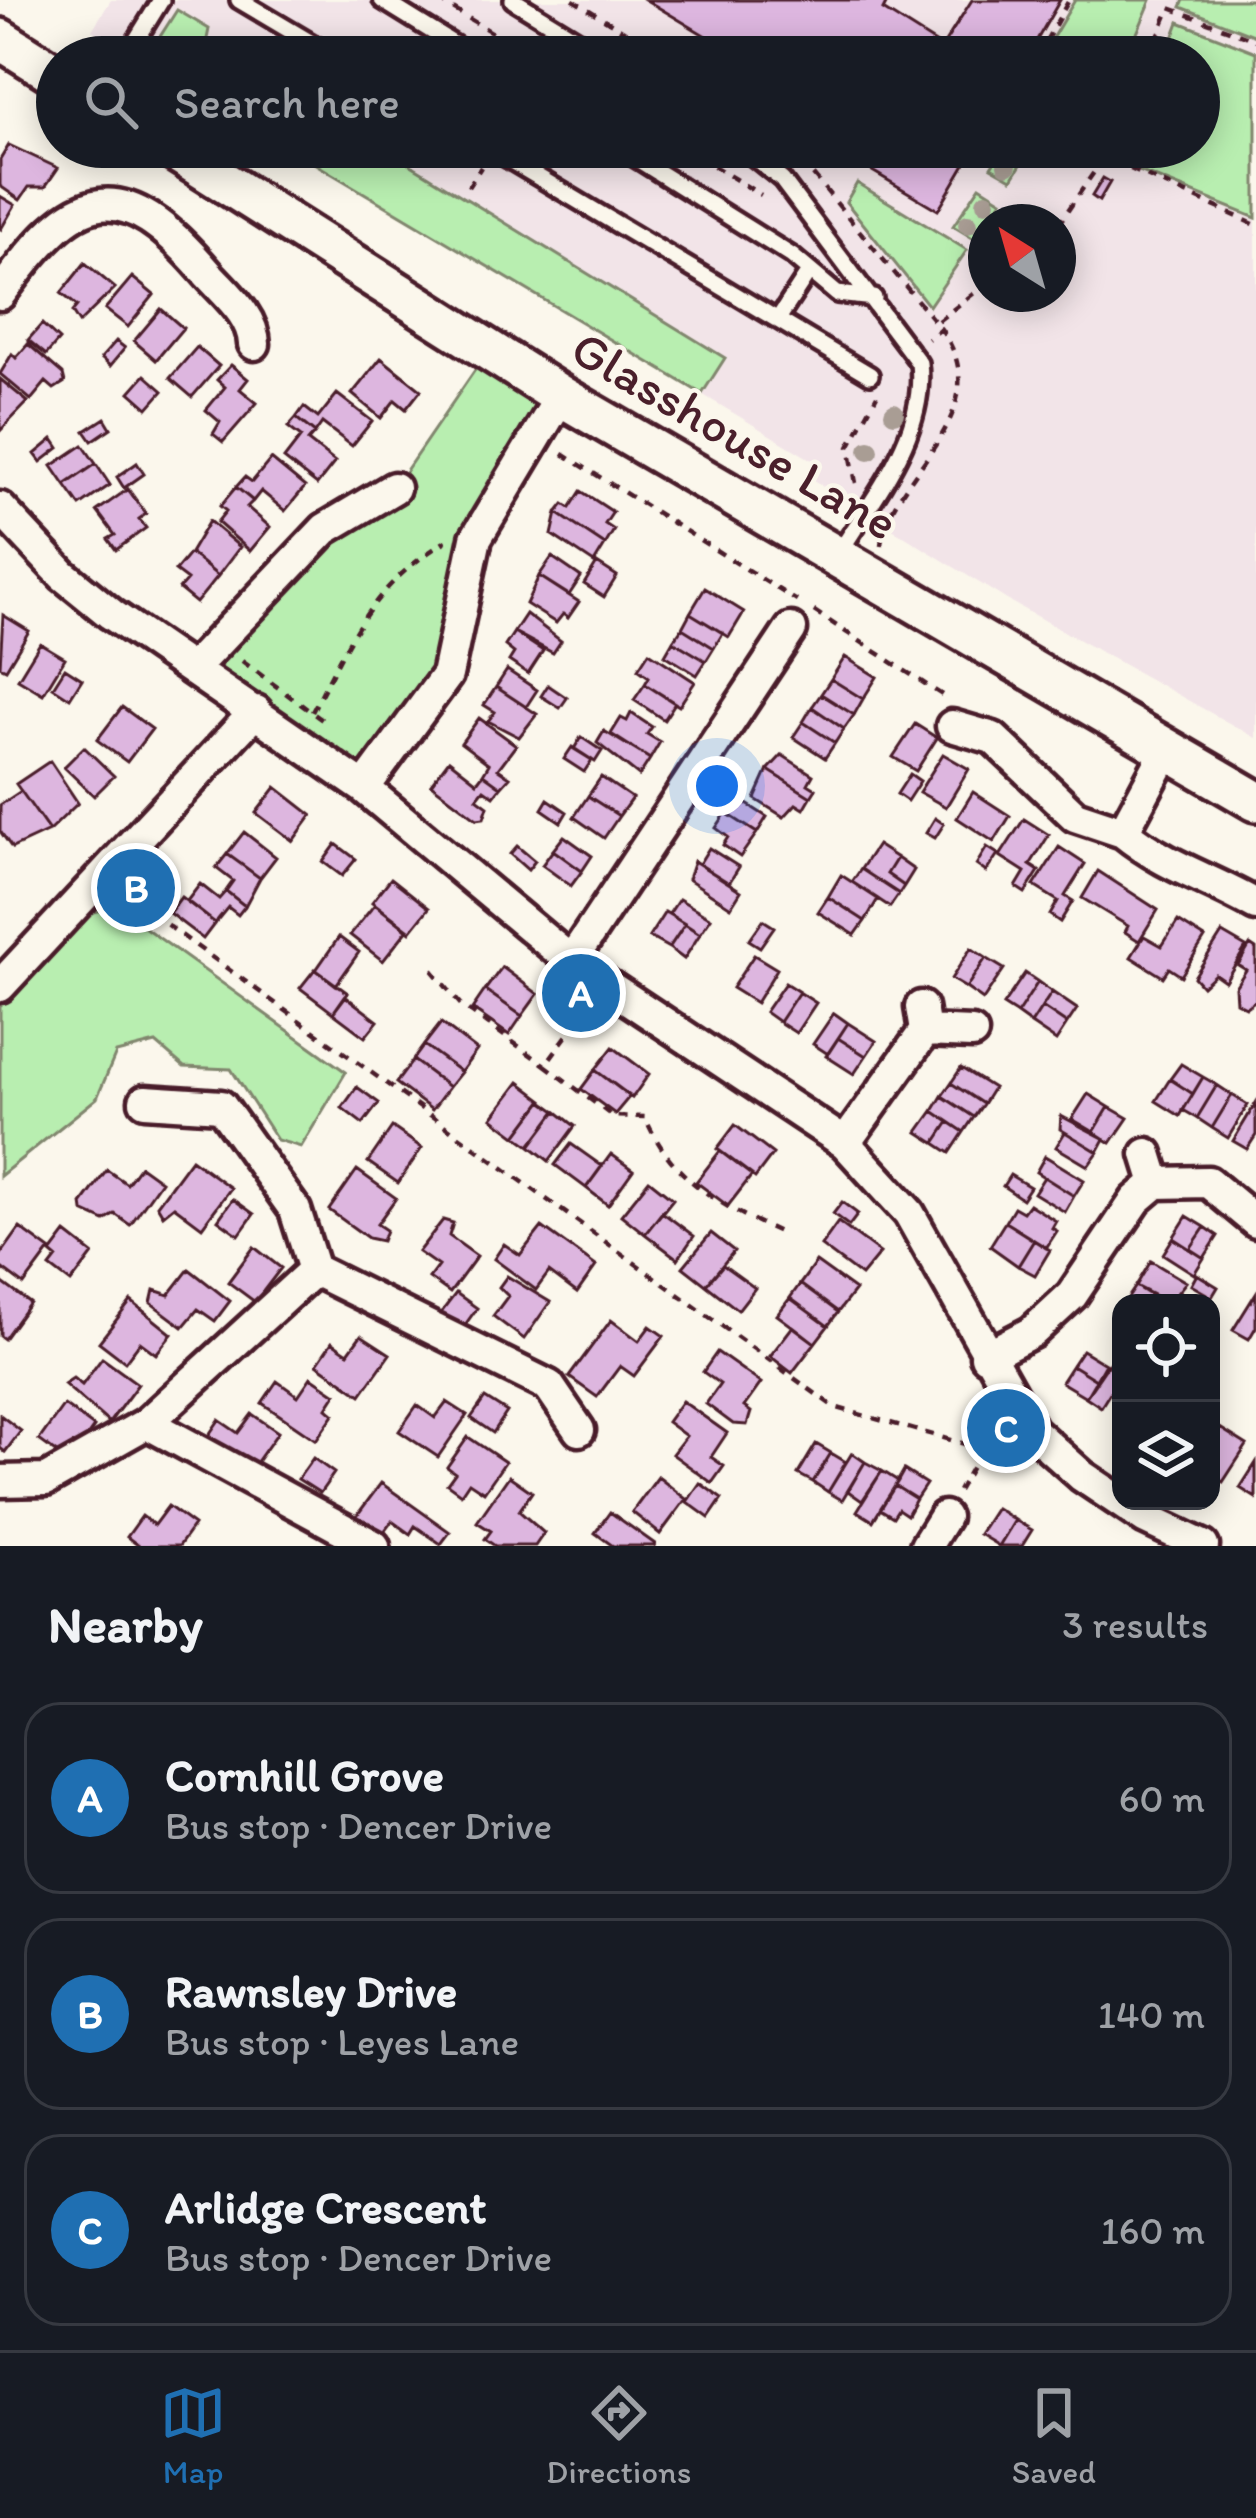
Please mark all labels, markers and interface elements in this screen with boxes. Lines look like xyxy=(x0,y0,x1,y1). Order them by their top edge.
search box xyxy=(36,36,1220,168)
icon: search xyxy=(78,69,144,135)
text: Search here xyxy=(174,75,400,129)
north arrow xyxy=(968,204,1076,312)
street label: Glasshouse Lane xyxy=(561,317,909,553)
your location xyxy=(687,756,747,816)
pin: B xyxy=(97,843,175,933)
pin: A xyxy=(542,948,620,1038)
map controls xyxy=(1112,1294,1220,1510)
button: locate xyxy=(1112,1294,1220,1402)
pin: C xyxy=(967,1383,1045,1473)
button: layers xyxy=(1112,1402,1220,1510)
text: Nearby xyxy=(48,1594,203,1655)
text: 3 results xyxy=(1062,1601,1208,1648)
text: Cornhill Grove xyxy=(165,1748,444,1802)
text: A xyxy=(78,1775,102,1822)
text: 60 m xyxy=(1119,1775,1205,1822)
text: Bus stop · Dencer Drive xyxy=(165,1802,552,1849)
text: Rawnsley Drive xyxy=(165,1964,457,2018)
text: B xyxy=(77,1991,103,2038)
text: 140 m xyxy=(1098,1991,1205,2038)
text: Bus stop · Leyes Lane xyxy=(165,2018,519,2065)
text: Arlidge Crescent xyxy=(165,2180,486,2234)
text: C xyxy=(77,2207,103,2254)
text: 160 m xyxy=(1101,2207,1205,2254)
text: Bus stop · Dencer Drive xyxy=(165,2234,552,2281)
tab: Map xyxy=(160,2380,226,2491)
tab: Directions xyxy=(546,2380,691,2491)
tab: Saved xyxy=(1012,2380,1096,2491)

